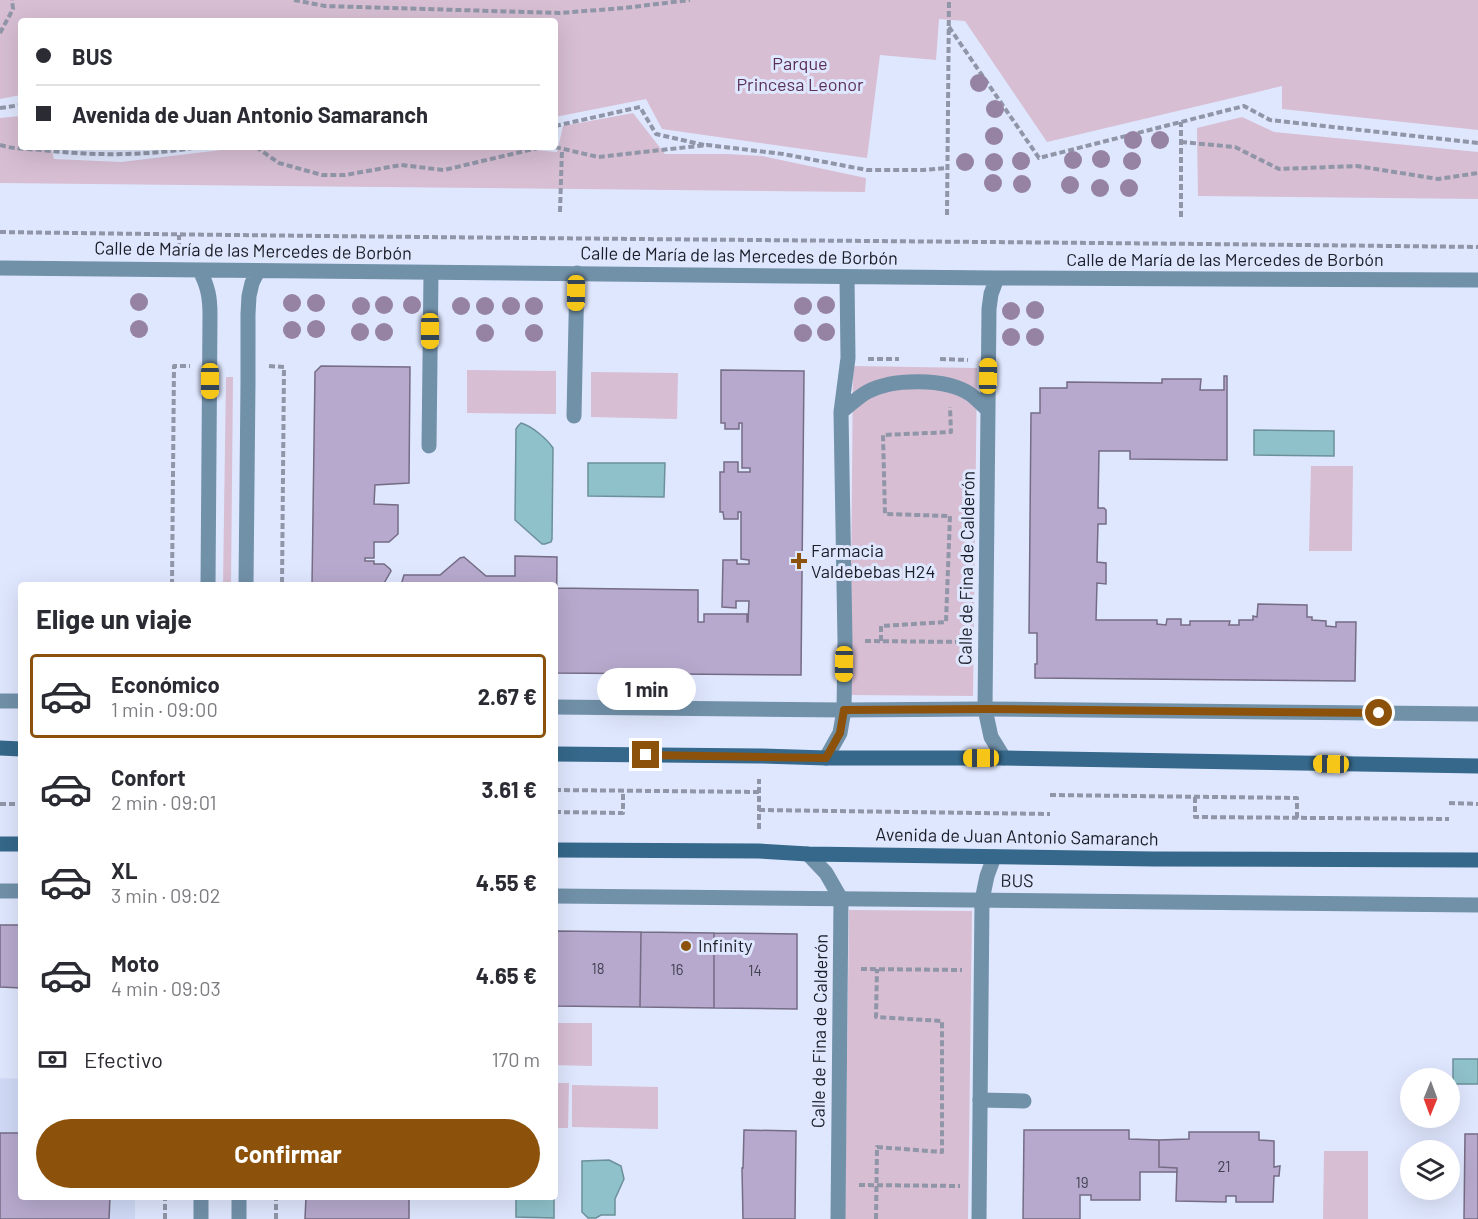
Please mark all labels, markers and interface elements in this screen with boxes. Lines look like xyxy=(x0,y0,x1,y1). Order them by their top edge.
text: BUS xyxy=(72,43,113,69)
park label: Parque Princesa Leonor xyxy=(736,52,864,95)
text: Avenida de Juan Antonio Samaranch xyxy=(72,101,428,127)
street label: Calle de María de las Mercedes de Borbón xyxy=(94,236,412,264)
street label: Calle de María de las Mercedes de Borbón xyxy=(580,241,898,269)
street label: Calle de María de las Mercedes de Borbón xyxy=(1066,248,1384,270)
car xyxy=(567,275,585,311)
car xyxy=(421,313,439,349)
car xyxy=(979,358,997,394)
car xyxy=(201,363,219,399)
street label: Calle de Fina de Calderón xyxy=(953,471,979,665)
place label: Farmacia Valdebebas H24 xyxy=(811,539,935,582)
marker: Farmacia Valdebebas H24 xyxy=(792,554,806,568)
text: Elige un viaje xyxy=(36,602,192,634)
car xyxy=(835,646,853,682)
callout: 1 min xyxy=(596,668,696,710)
icon: car xyxy=(39,669,93,723)
text: Económico xyxy=(111,671,220,697)
text: 1 min xyxy=(625,677,668,701)
text: 2.67 € xyxy=(478,683,537,709)
text: 1 min · 09:00 xyxy=(111,697,218,721)
route start xyxy=(1365,699,1392,726)
route end xyxy=(632,741,659,768)
car xyxy=(963,749,999,767)
car xyxy=(1313,755,1349,773)
icon: car xyxy=(39,762,93,816)
text: Confort xyxy=(111,764,186,790)
text: 3.61 € xyxy=(481,776,537,802)
text: 2 min · 09:01 xyxy=(111,790,217,814)
street label: Avenida de Juan Antonio Samaranch xyxy=(875,823,1159,849)
icon: car xyxy=(39,855,93,909)
text: XL xyxy=(111,857,137,883)
text: 4.55 € xyxy=(476,869,537,895)
street label: BUS xyxy=(1000,869,1034,891)
text: 3 min · 09:02 xyxy=(111,883,220,907)
place label: Infinity xyxy=(698,934,753,956)
street label: Calle de Fina de Calderón xyxy=(806,934,832,1128)
marker: Infinity xyxy=(679,939,693,953)
icon: car xyxy=(39,948,93,1002)
text: Moto xyxy=(111,950,159,976)
house number: 18 xyxy=(591,959,605,977)
house number: 16 xyxy=(671,960,683,978)
house number: 14 xyxy=(748,961,762,979)
text: 4.65 € xyxy=(476,962,537,988)
text: 4 min · 09:03 xyxy=(111,976,221,1000)
icon: cash xyxy=(36,1043,69,1076)
text: Efectivo xyxy=(84,1046,163,1072)
text: 170 m xyxy=(492,1047,540,1071)
north arrow xyxy=(1400,1068,1460,1128)
map controls xyxy=(1400,1068,1460,1200)
button: Confirmar xyxy=(36,1119,540,1188)
button: layers xyxy=(1400,1140,1460,1200)
house number: 21 xyxy=(1217,1157,1231,1175)
house number: 19 xyxy=(1075,1173,1089,1191)

